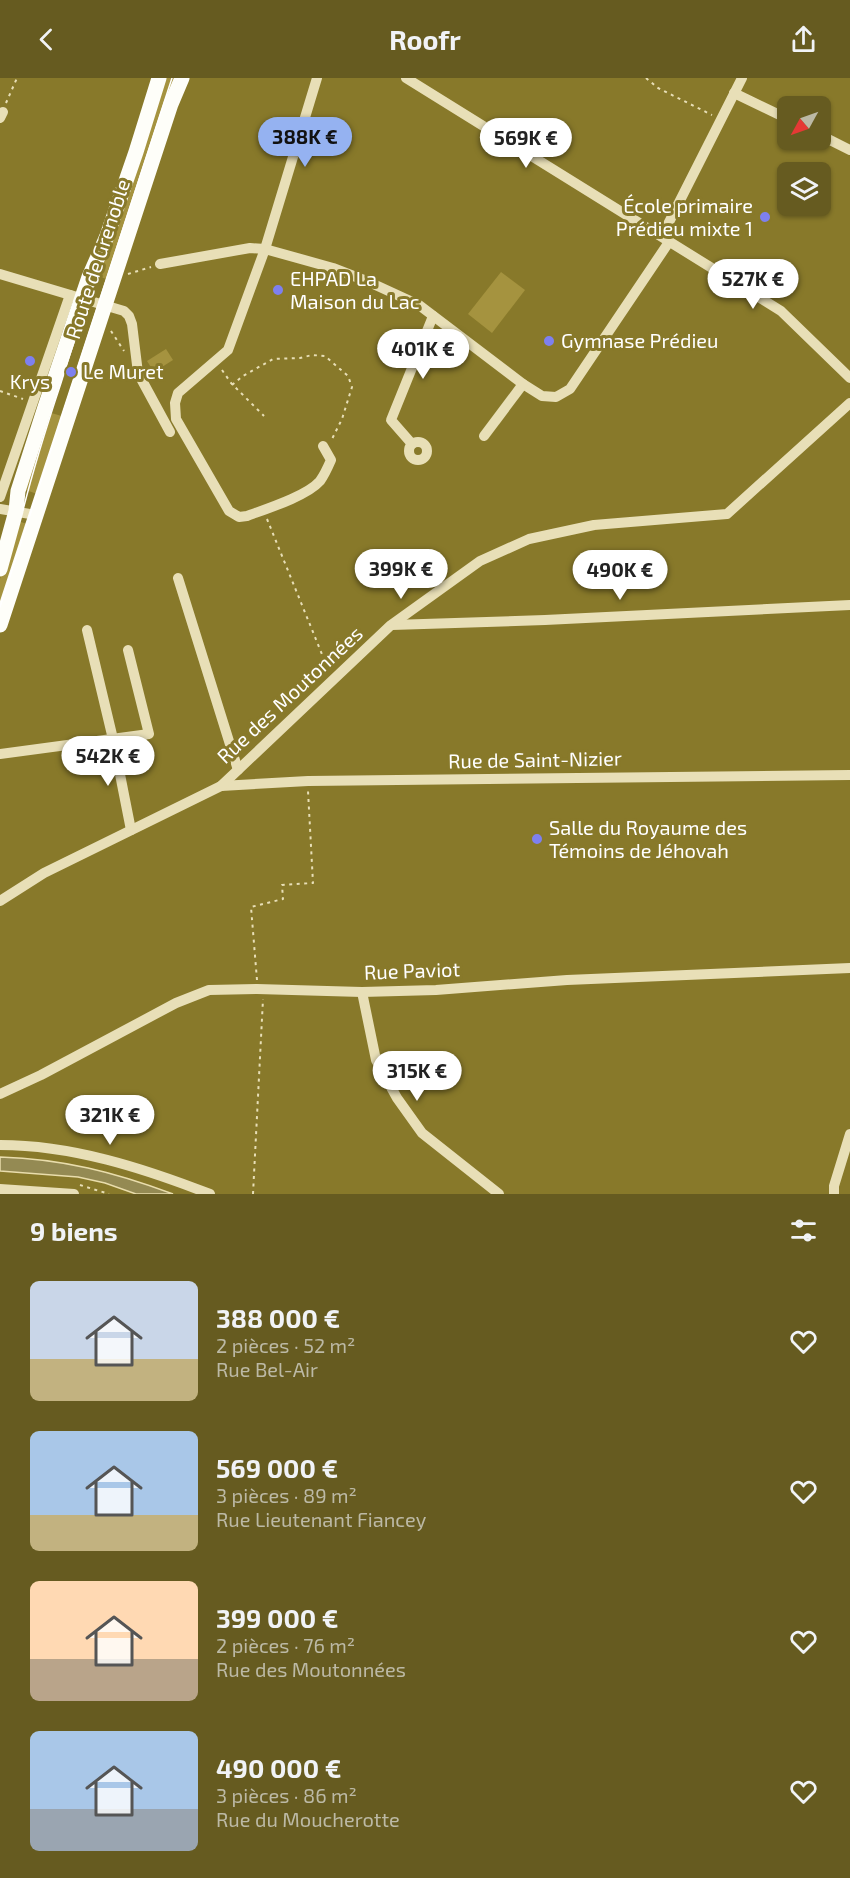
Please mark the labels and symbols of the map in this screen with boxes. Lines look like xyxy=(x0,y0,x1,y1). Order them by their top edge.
north arrow xyxy=(777,96,831,150)
pin: 388K € xyxy=(256,117,354,168)
pin: 569K € xyxy=(477,118,575,169)
street label: Route de Grenoble xyxy=(60,176,134,342)
place label: École primaire Prédieu mixte 1 xyxy=(616,193,753,240)
marker: École primaire Prédieu mixte 1 xyxy=(758,210,772,224)
pin: 527K € xyxy=(704,259,802,310)
place label: EHPAD La Maison du Lac xyxy=(290,266,420,313)
marker: EHPAD La Maison du Lac xyxy=(271,283,285,297)
place label: Gymnase Prédieu xyxy=(561,328,718,352)
pin: 401K € xyxy=(374,329,472,380)
marker: Gymnase Prédieu xyxy=(542,334,556,348)
marker: Krys xyxy=(23,354,37,368)
place label: Le Muret xyxy=(83,359,164,383)
marker: Le Muret xyxy=(64,365,78,379)
place label: Krys xyxy=(10,369,50,393)
pin: 399K € xyxy=(352,549,450,600)
pin: 490K € xyxy=(571,550,669,601)
street label: Rue des Moutonnées xyxy=(212,621,367,768)
pin: 542K € xyxy=(59,736,157,787)
street label: Rue de Saint-Nizier xyxy=(448,745,622,773)
place label: Salle du Royaume des Témoins de Jéhovah xyxy=(549,815,747,862)
marker: Salle du Royaume des Témoins de Jéhovah xyxy=(530,832,544,846)
street label: Rue Paviot xyxy=(363,956,461,984)
pin: 315K € xyxy=(368,1051,466,1102)
pin: 321K € xyxy=(61,1095,159,1146)

